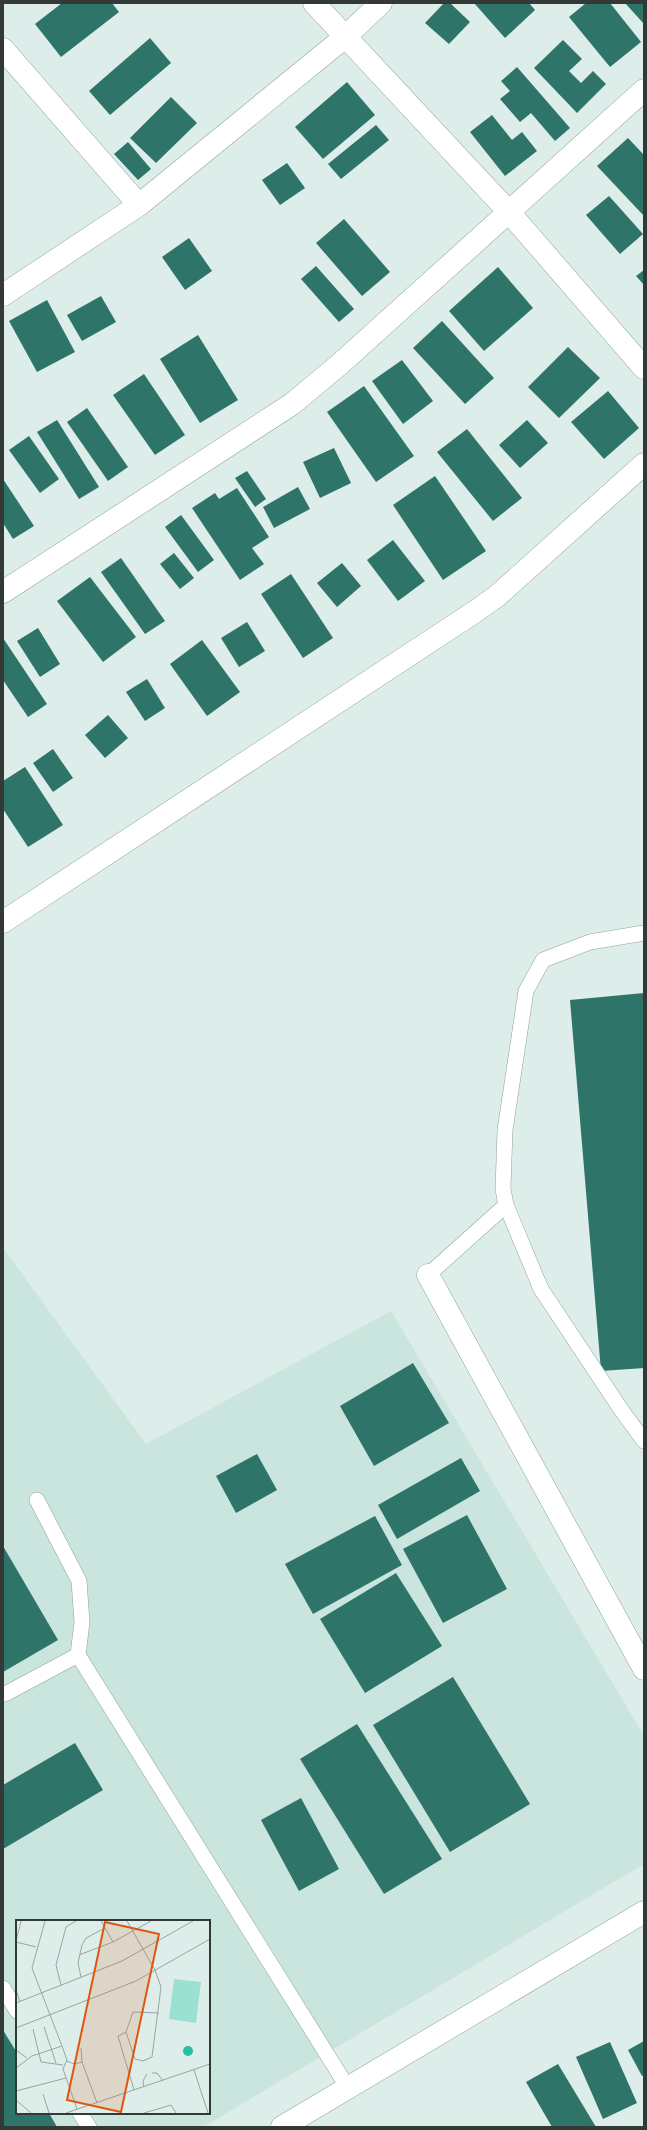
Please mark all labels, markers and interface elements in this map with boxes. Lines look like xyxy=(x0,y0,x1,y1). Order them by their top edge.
inset map xyxy=(16,1920,210,2114)

